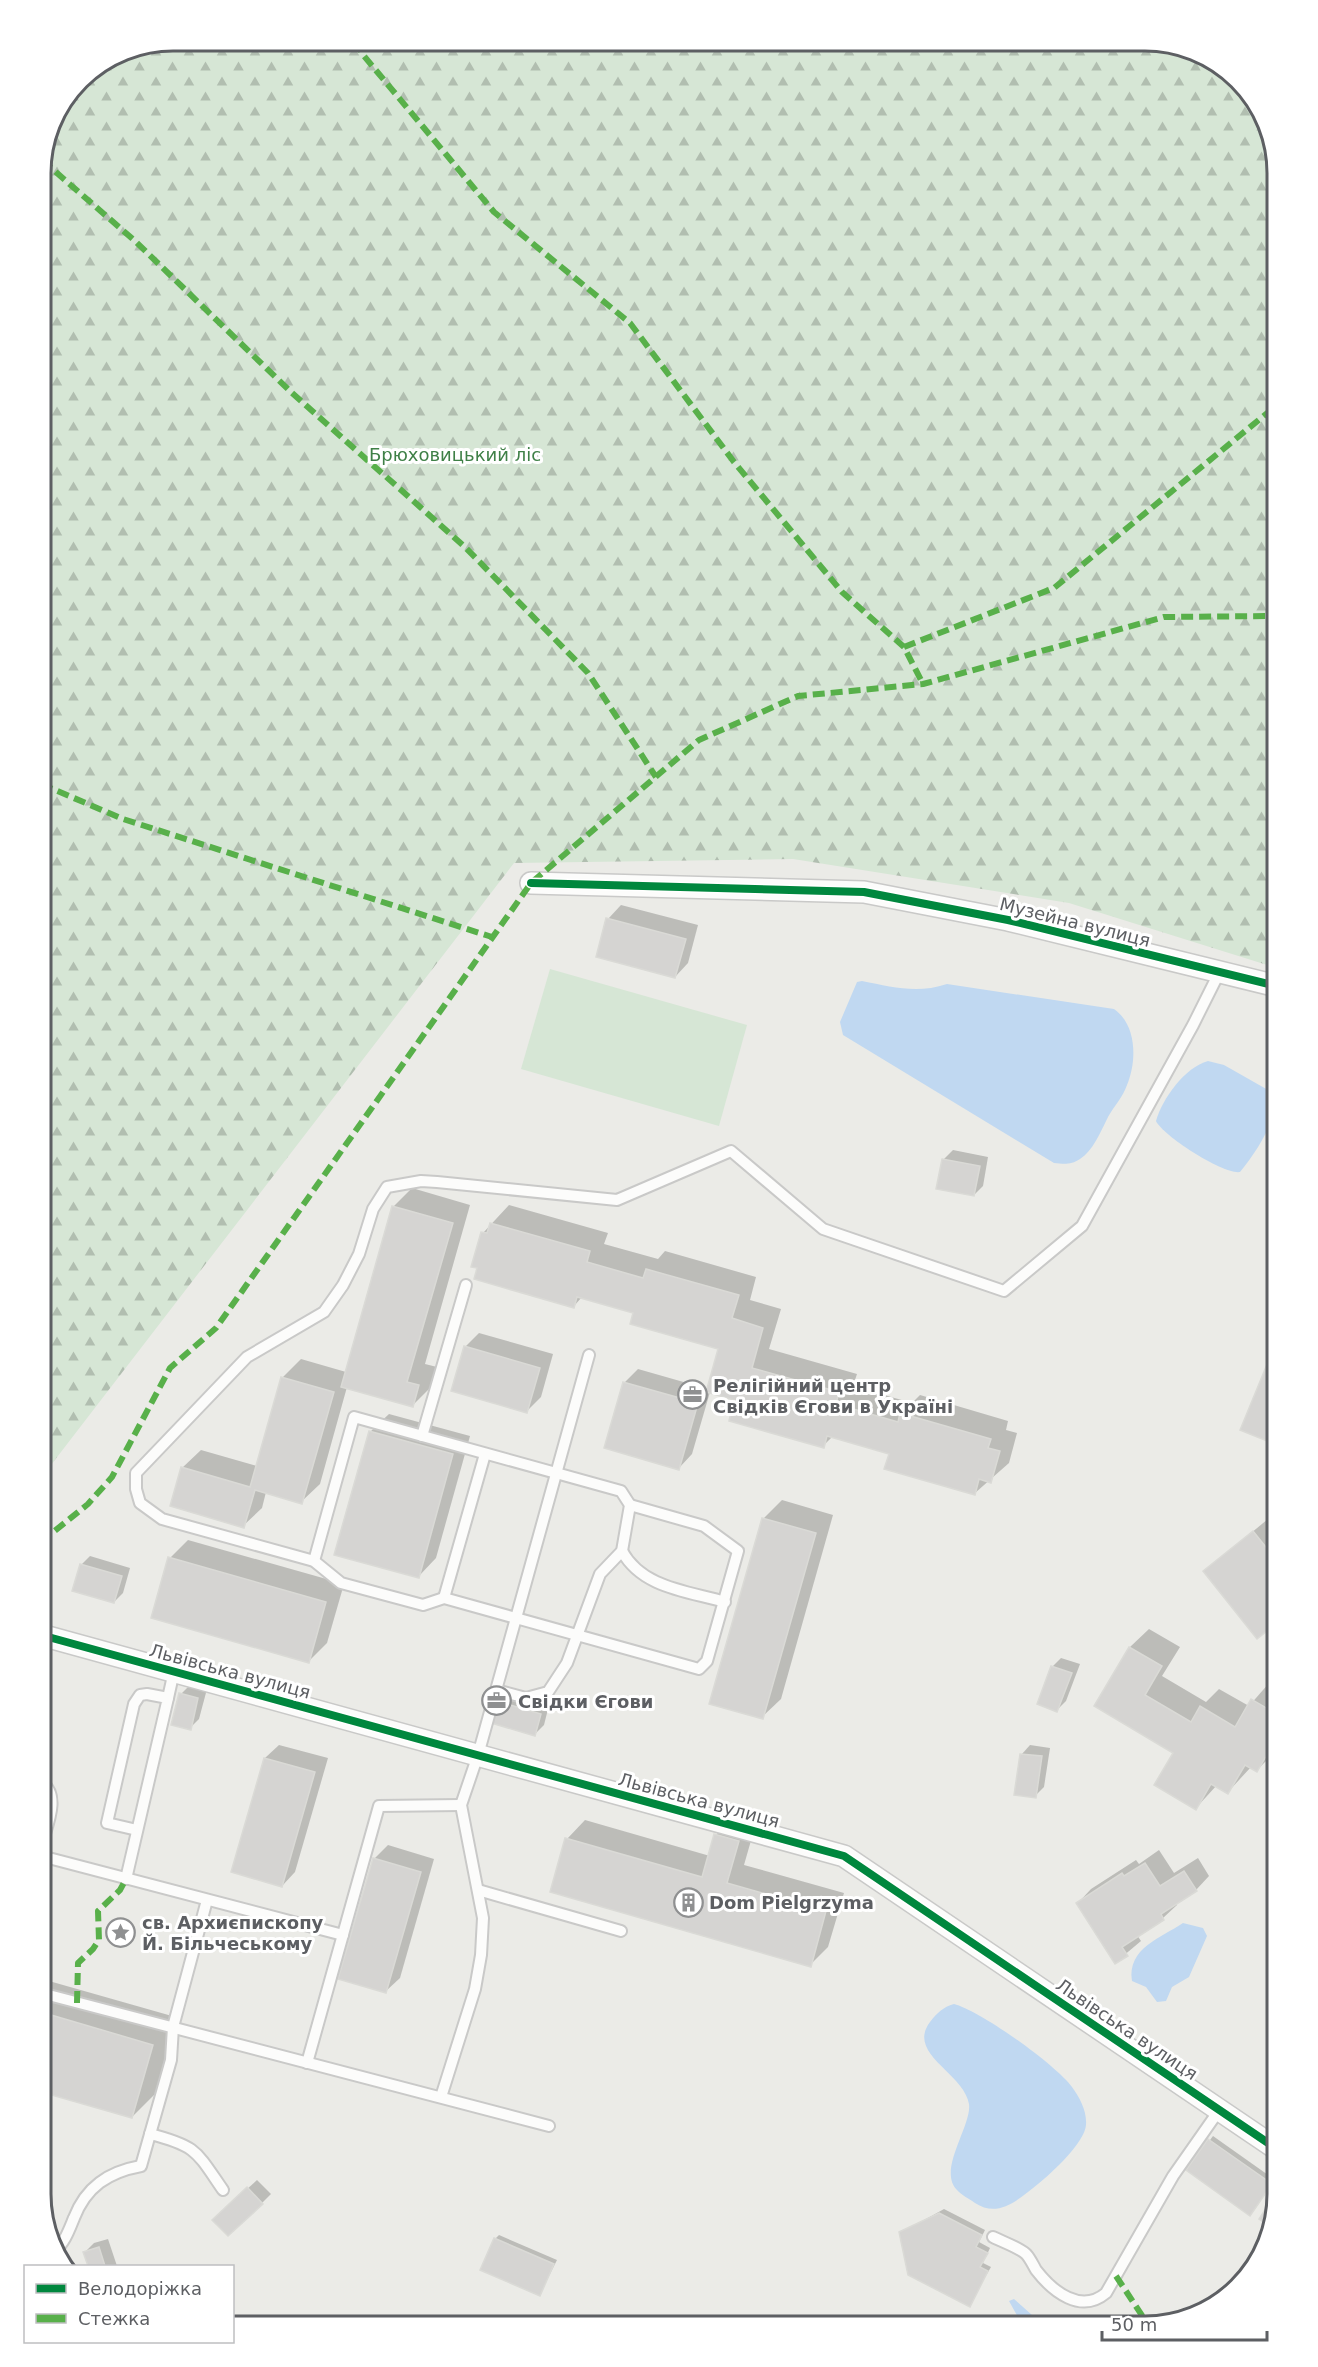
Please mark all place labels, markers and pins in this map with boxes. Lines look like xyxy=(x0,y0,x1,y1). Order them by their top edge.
place label: Релігійний центр Свідків Єгови в Україні xyxy=(713,1375,953,1417)
office icon: Релігійний центр Свідків Єгови в Україні xyxy=(676,1379,708,1411)
office icon: Свідки Єгови xyxy=(481,1685,513,1717)
place label: Свідки Єгови xyxy=(518,1691,653,1712)
building icon: Dom Pielgrzyma xyxy=(672,1886,704,1918)
place label: Dom Pielgrzyma xyxy=(709,1892,874,1913)
place label: св. Архиєпископу Й. Більчеському xyxy=(142,1912,324,1954)
place icon: св. Архиєпископу Й. Більчеському xyxy=(105,1916,137,1948)

